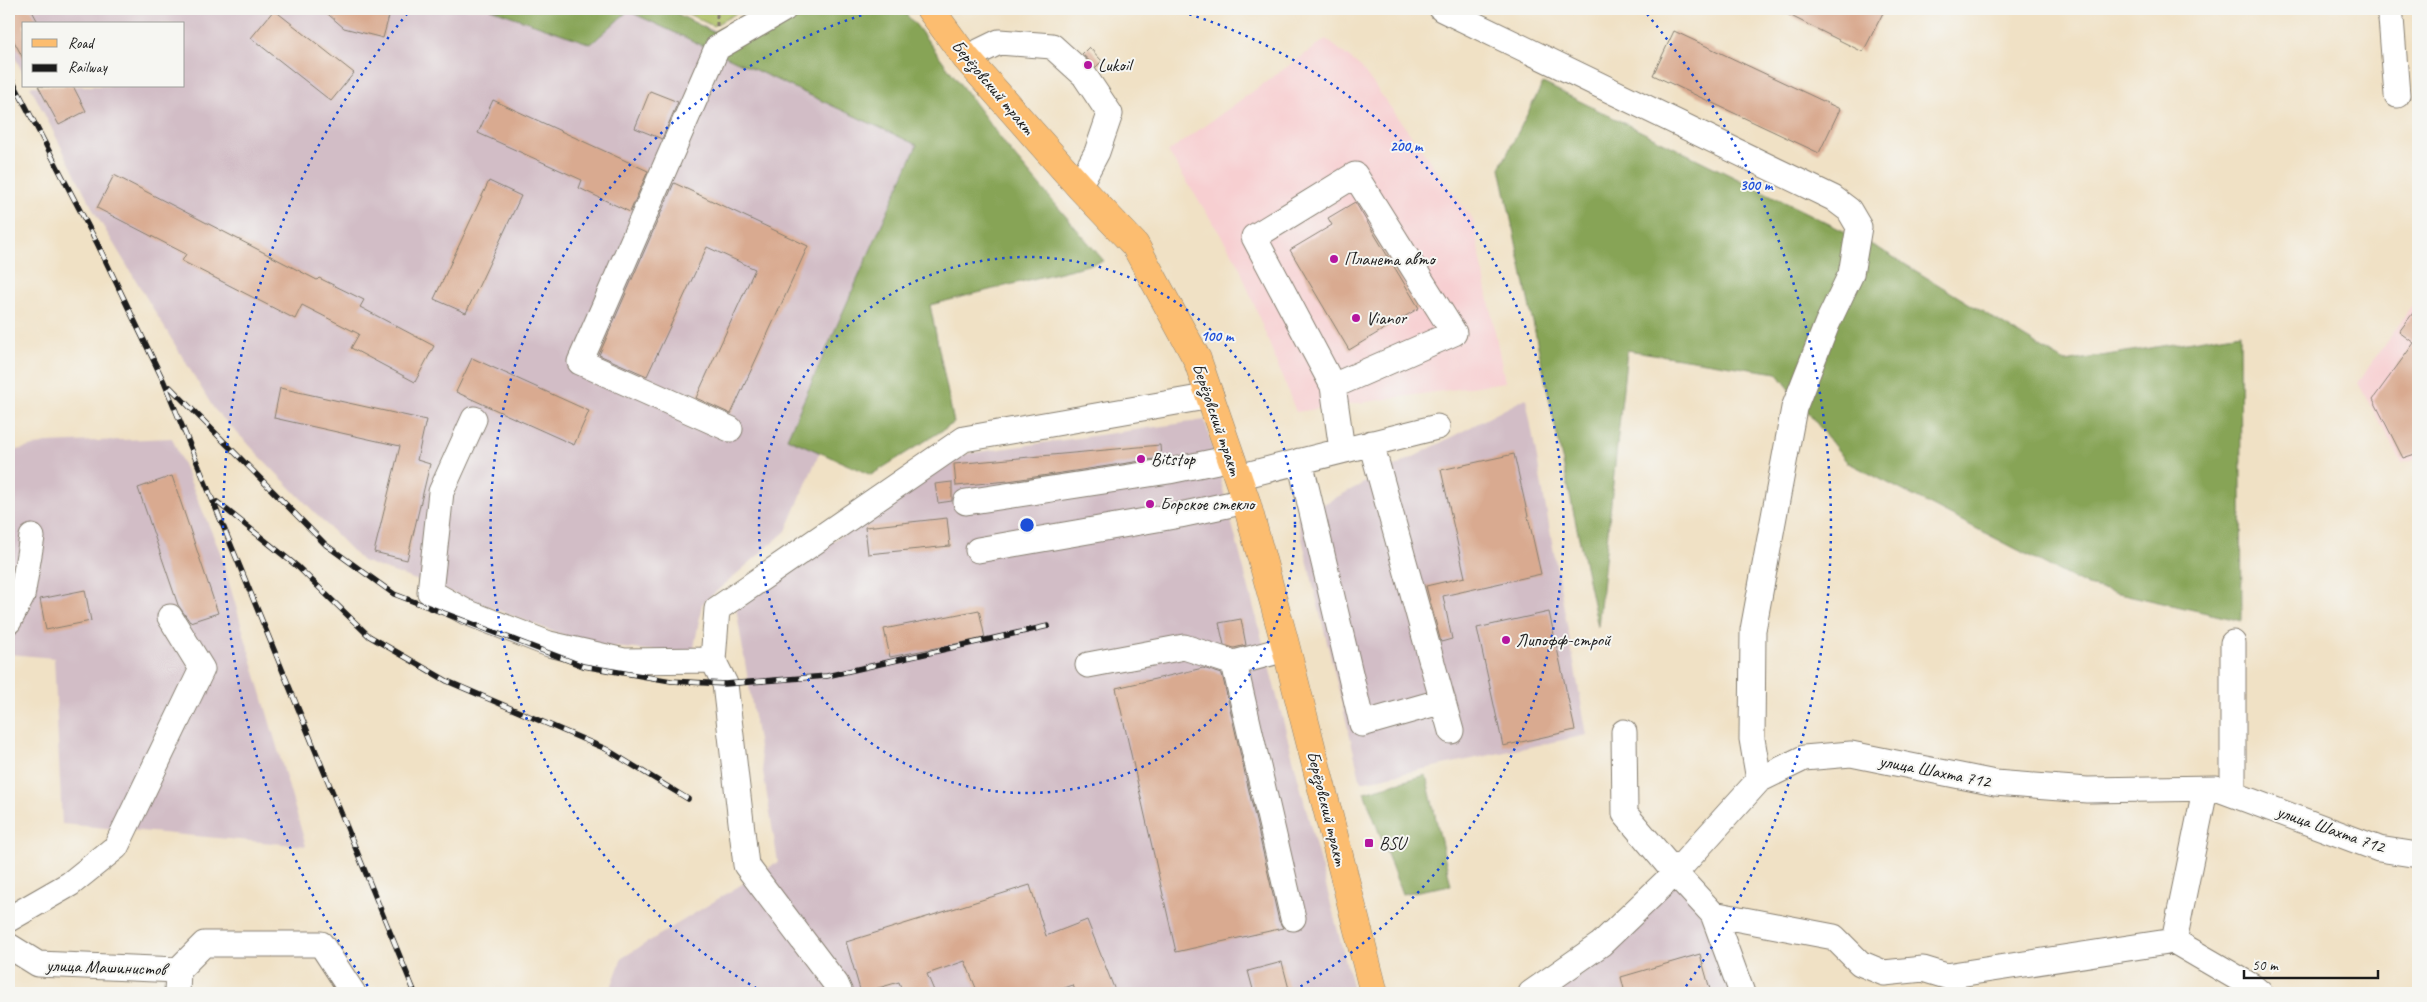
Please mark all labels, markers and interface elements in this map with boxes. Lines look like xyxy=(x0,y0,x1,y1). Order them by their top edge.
legend xyxy=(22,22,185,88)
text: Road xyxy=(68,34,95,53)
street label: Берёзовский тракт xyxy=(946,35,1040,141)
place label: Lukoil xyxy=(1098,54,1134,76)
text: Railway xyxy=(68,58,109,77)
marker: Lukoil xyxy=(1082,59,1094,71)
text: 200 m xyxy=(1390,137,1424,156)
text: 300 m xyxy=(1740,176,1774,195)
place label: Планета авто xyxy=(1344,248,1436,270)
marker: Планета авто xyxy=(1328,253,1340,265)
place label: Vianor xyxy=(1366,307,1408,329)
marker: Vianor xyxy=(1350,312,1362,324)
text: 100 m xyxy=(1201,327,1235,346)
street label: Берёзовский тракт xyxy=(1187,360,1247,480)
place label: Bitstop xyxy=(1151,448,1196,470)
marker: Bitstop xyxy=(1135,453,1147,465)
place label: Борское стекло xyxy=(1160,493,1256,515)
marker: Борское стекло xyxy=(1144,498,1156,510)
centre of rings xyxy=(1018,516,1036,534)
place label: Липофф-строй xyxy=(1516,629,1612,651)
marker: Липофф-строй xyxy=(1500,634,1512,646)
street label: Берёзовский тракт xyxy=(1301,749,1352,869)
street label: улица Шахта 712 xyxy=(1877,749,1994,793)
street label: улица Шахта 712 xyxy=(2273,800,2390,858)
place label: BSU xyxy=(1379,832,1409,854)
marker: BSU xyxy=(1363,837,1375,849)
scale bar xyxy=(2244,947,2378,979)
street label: улица Машинистов xyxy=(45,954,171,980)
text: 50 m xyxy=(2252,956,2279,975)

